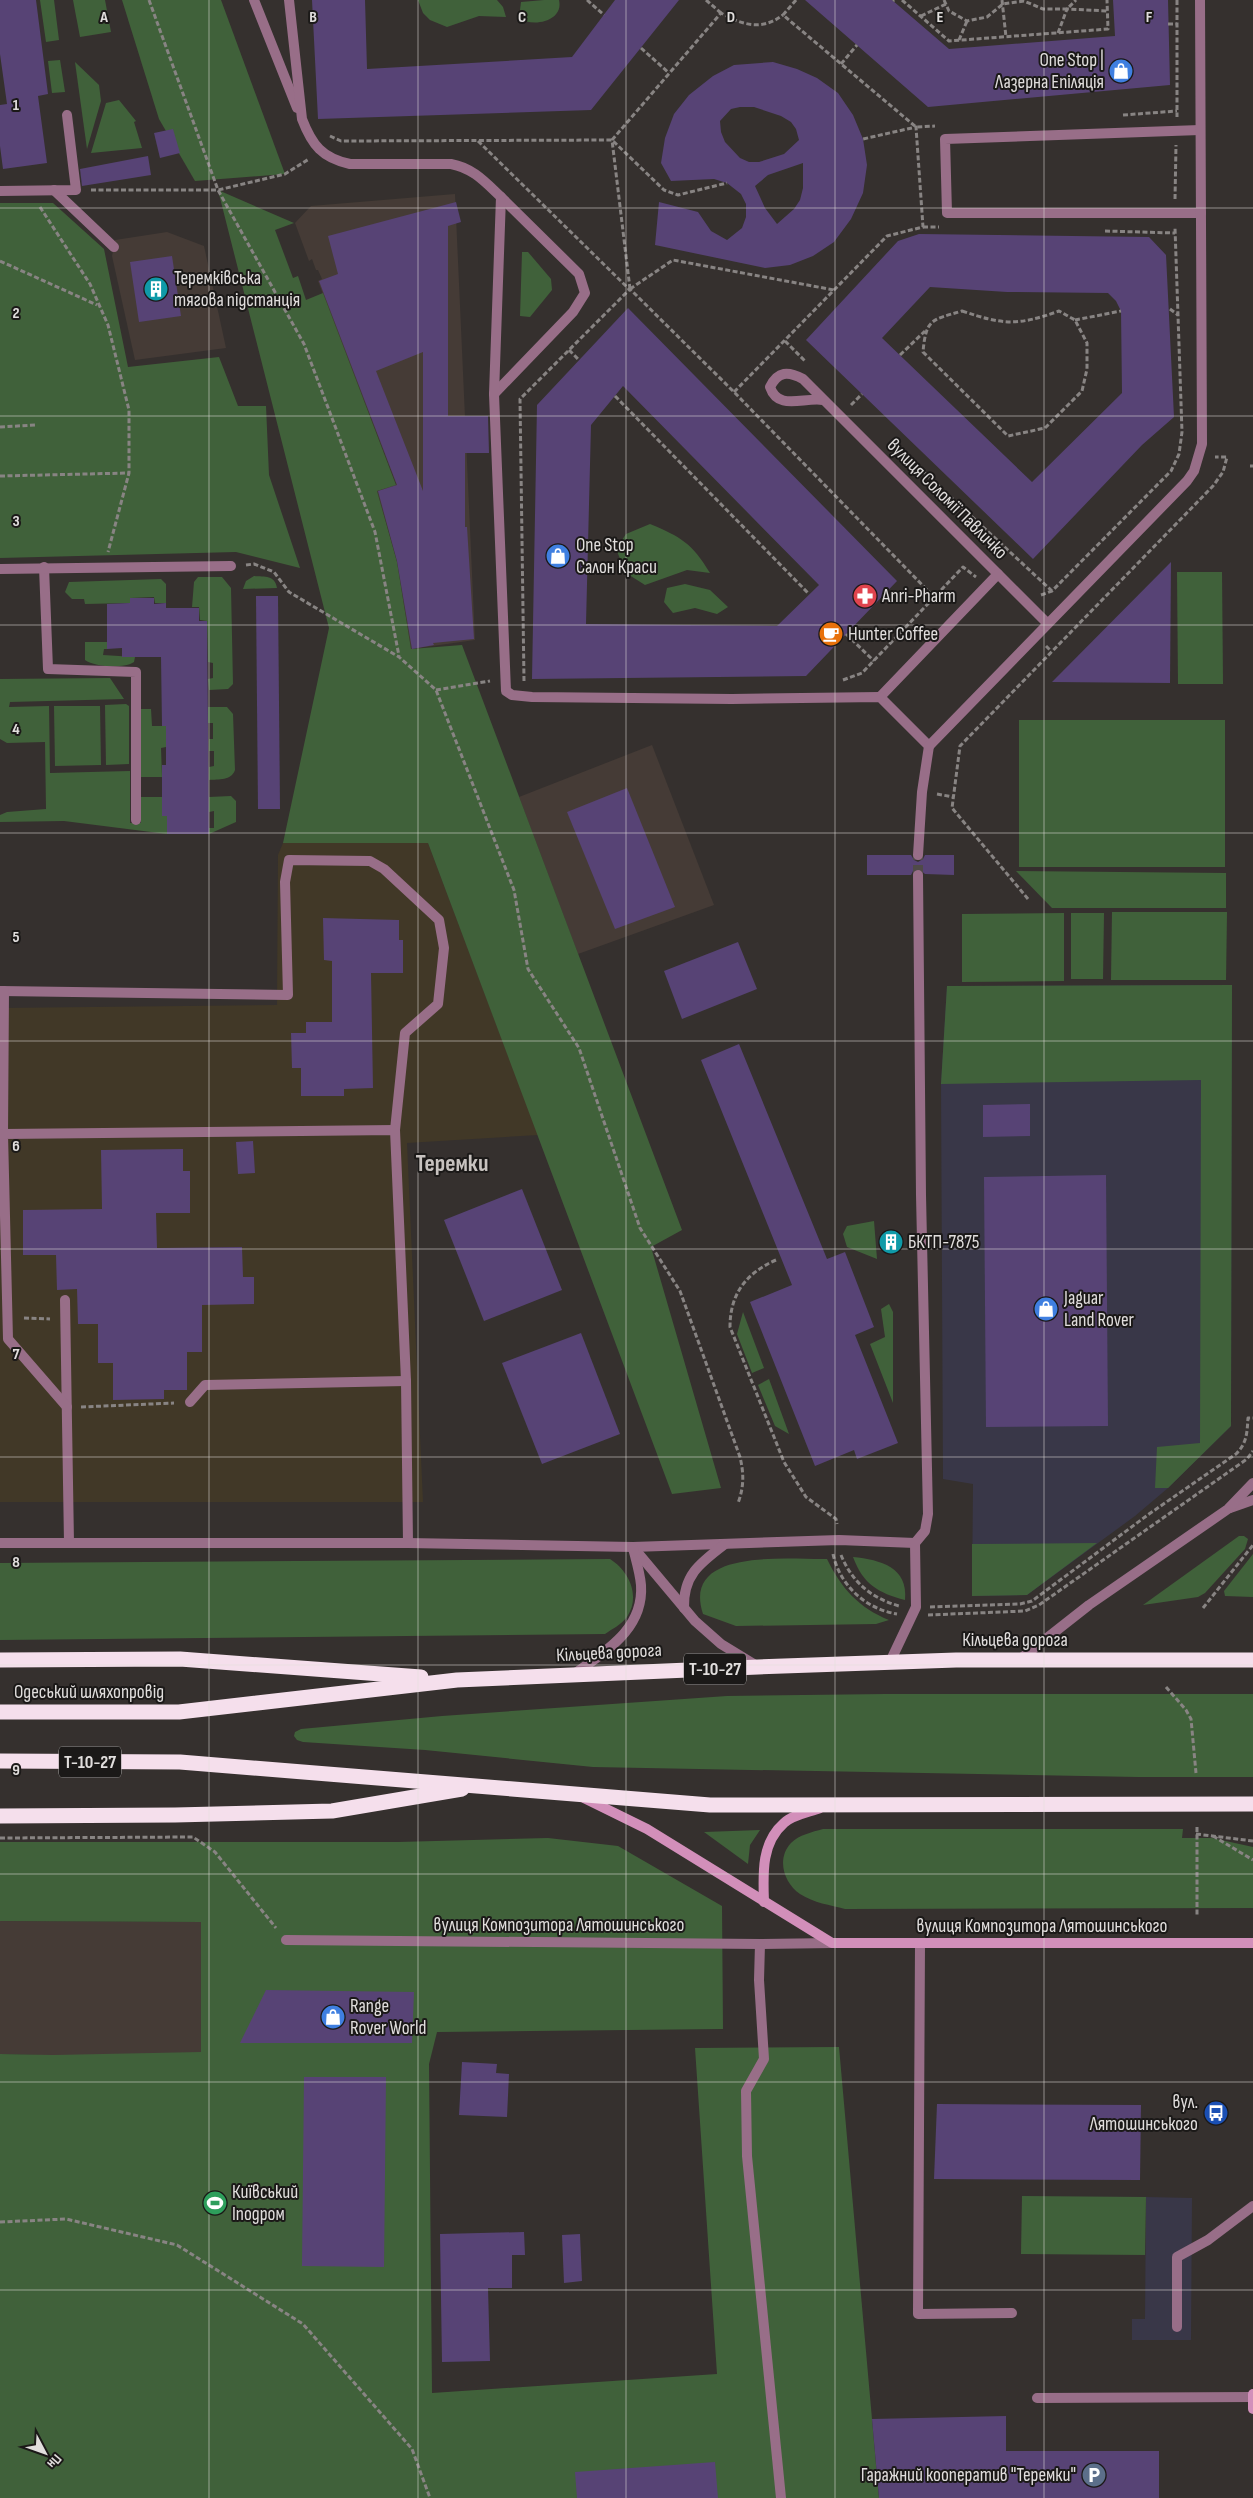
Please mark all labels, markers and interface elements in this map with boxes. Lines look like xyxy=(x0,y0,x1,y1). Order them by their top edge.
text: A xyxy=(99,8,108,27)
text: B xyxy=(309,8,317,27)
text: C xyxy=(518,8,526,27)
text: D xyxy=(727,8,735,27)
text: E xyxy=(937,8,944,27)
text: F xyxy=(1146,8,1153,27)
place label: One Stop | Лазерна Епіляція xyxy=(994,49,1104,94)
shop icon: One Stop | Лазерна Епіляція xyxy=(1108,58,1134,84)
text: 1 xyxy=(13,96,20,115)
place label: Теремківська тягова підстанція xyxy=(174,267,300,312)
building icon: Теремківська тягова підстанція xyxy=(143,276,169,302)
text: 2 xyxy=(12,304,20,323)
street label: вулиця Соломії Павличко xyxy=(882,434,1012,564)
text: 3 xyxy=(12,512,20,531)
place label: One Stop Салон Краси xyxy=(576,534,657,579)
shop icon: One Stop Салон Краси xyxy=(545,543,571,569)
pharmacy icon: Anri-Pharm xyxy=(852,583,878,609)
place label: Anri-Pharm xyxy=(881,585,956,608)
cafe icon: Hunter Coffee xyxy=(818,621,844,647)
place label: Hunter Coffee xyxy=(848,623,938,646)
text: 4 xyxy=(12,720,20,739)
text: 5 xyxy=(12,928,20,947)
text: 6 xyxy=(12,1137,20,1156)
district label: Теремки xyxy=(416,1149,488,1178)
building icon: БКТП-7875 xyxy=(878,1229,904,1255)
place label: БКТП-7875 xyxy=(908,1231,979,1254)
place label: Jaguar Land Rover xyxy=(1063,1287,1135,1332)
shop icon: Jaguar Land Rover xyxy=(1033,1296,1059,1322)
text: 7 xyxy=(13,1345,20,1364)
text: 8 xyxy=(12,1553,20,1572)
street label: Кільцева дорога xyxy=(962,1629,1068,1652)
street label: Кільцева дорога xyxy=(556,1639,662,1667)
road number: Т-10-27 xyxy=(684,1654,746,1685)
street label: Одеський шляхопровід xyxy=(14,1681,164,1704)
road number: Т-10-27 xyxy=(59,1746,121,1778)
text: 9 xyxy=(12,1761,20,1780)
street label: вулиця Композитора Лятошинського xyxy=(434,1914,684,1937)
street label: вулиця Композитора Лятошинського xyxy=(917,1915,1167,1938)
place label: Range Rover World xyxy=(350,1995,426,2040)
shop icon: Range Rover World xyxy=(320,2004,346,2030)
place label: вул. Лятошинського xyxy=(1089,2091,1198,2136)
bus stop icon: вул. Лятошинського xyxy=(1203,2100,1229,2126)
place label: Київський Іподром xyxy=(232,2181,298,2226)
sports icon: Київський Іподром xyxy=(202,2190,228,2216)
north arrow xyxy=(20,2428,70,2478)
text: Пн xyxy=(44,2451,65,2472)
parking icon: Гаражний кооператив "Теремки" xyxy=(1081,2462,1107,2488)
place label: Гаражний кооператив "Теремки" xyxy=(861,2464,1076,2487)

